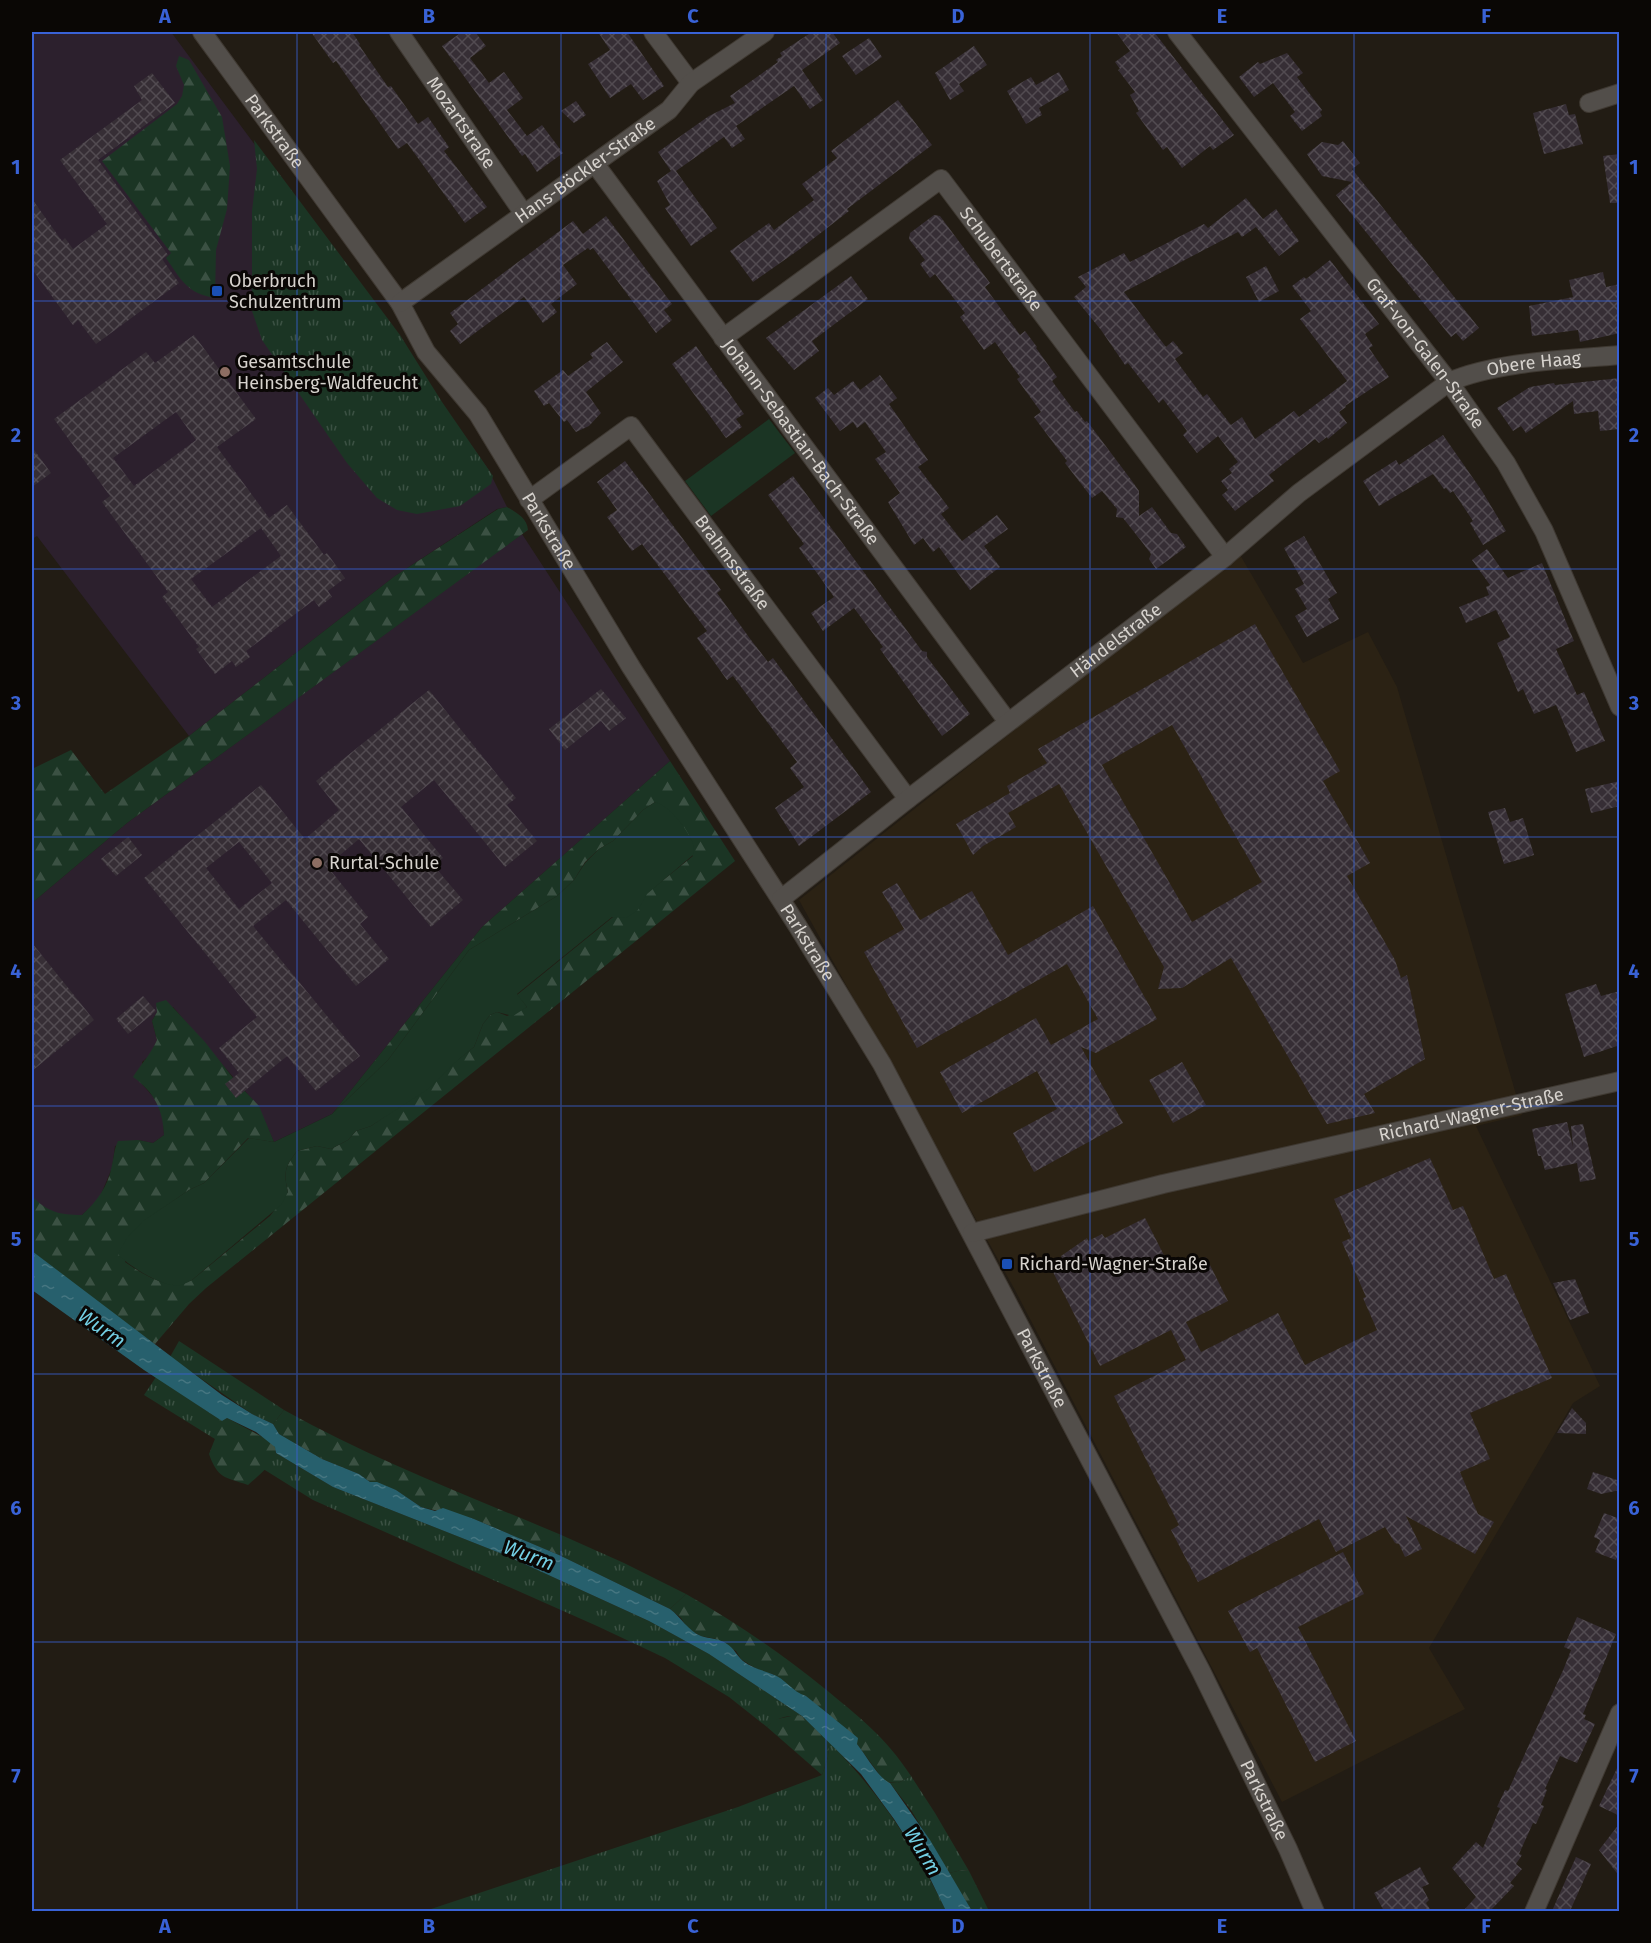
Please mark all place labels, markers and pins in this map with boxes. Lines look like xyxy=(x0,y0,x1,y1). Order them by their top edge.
place label: Oberbruch Schulzentrum xyxy=(229,270,341,313)
marker: Oberbruch Schulzentrum xyxy=(210,284,224,298)
place label: Gesamtschule Heinsberg-Waldfeucht xyxy=(237,351,419,394)
marker: Gesamtschule Heinsberg-Waldfeucht xyxy=(218,365,232,379)
place label: Rurtal-Schule xyxy=(329,852,439,874)
marker: Rurtal-Schule xyxy=(310,856,324,870)
place label: Richard-Wagner-Straße xyxy=(1019,1253,1208,1275)
marker: Richard-Wagner-Straße xyxy=(1000,1257,1014,1271)

